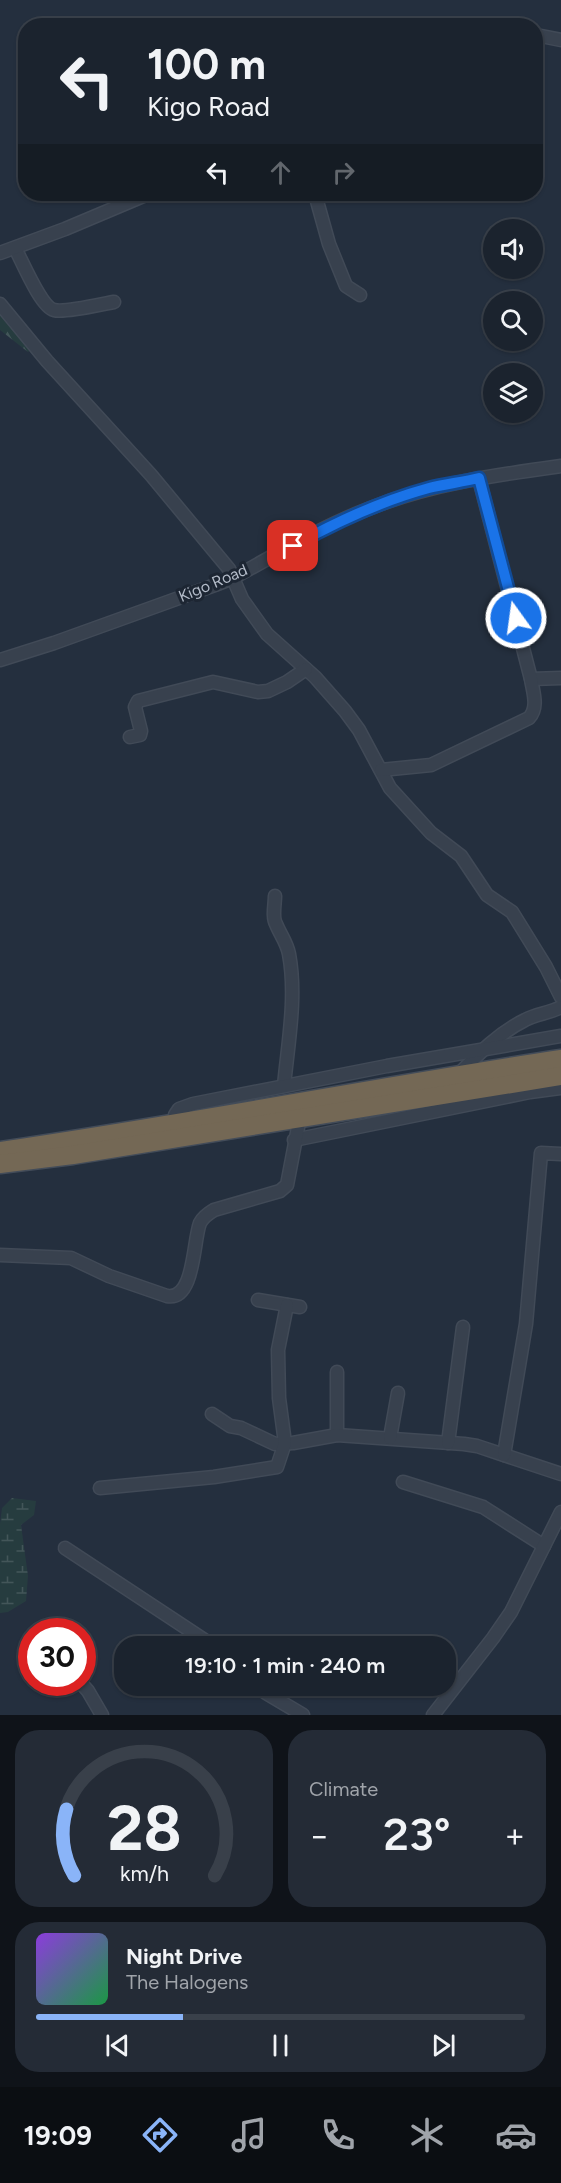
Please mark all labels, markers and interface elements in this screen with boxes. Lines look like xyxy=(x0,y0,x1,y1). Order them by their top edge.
text: 100 m xyxy=(147,39,266,90)
icon: left xyxy=(48,42,126,120)
text: Kigo Road xyxy=(147,90,270,123)
icon: left xyxy=(201,156,234,189)
icon: ahead xyxy=(264,156,297,189)
icon: right xyxy=(327,156,360,189)
map controls xyxy=(483,219,543,423)
button: sound xyxy=(483,219,543,279)
button: search xyxy=(483,291,543,351)
button: layers xyxy=(483,363,543,423)
pin xyxy=(267,520,318,571)
icon: arrive xyxy=(276,529,309,562)
street label: Kigo Road xyxy=(176,560,250,606)
position arrow xyxy=(484,586,548,650)
speed limit sign: 30 xyxy=(18,1618,96,1696)
text: 19:10 · 1 min · 240 m xyxy=(185,1652,385,1679)
text: Climate xyxy=(309,1777,378,1801)
text: 28 xyxy=(107,1791,181,1866)
text: 23° xyxy=(383,1807,451,1861)
text: − xyxy=(309,1816,330,1855)
text: + xyxy=(504,1816,525,1855)
text: km/h xyxy=(120,1861,168,1886)
text: Night Drive xyxy=(126,1943,242,1970)
text: The Halogens xyxy=(126,1970,248,1994)
icon: previous xyxy=(101,2029,134,2062)
icon: pause xyxy=(264,2029,297,2062)
icon: next xyxy=(427,2029,460,2062)
icon: directions xyxy=(139,2114,181,2156)
icon: music xyxy=(228,2114,270,2156)
icon: phone xyxy=(317,2114,359,2156)
icon: climate xyxy=(406,2114,448,2156)
icon: car xyxy=(495,2114,537,2156)
text: 19:09 xyxy=(24,2119,92,2152)

